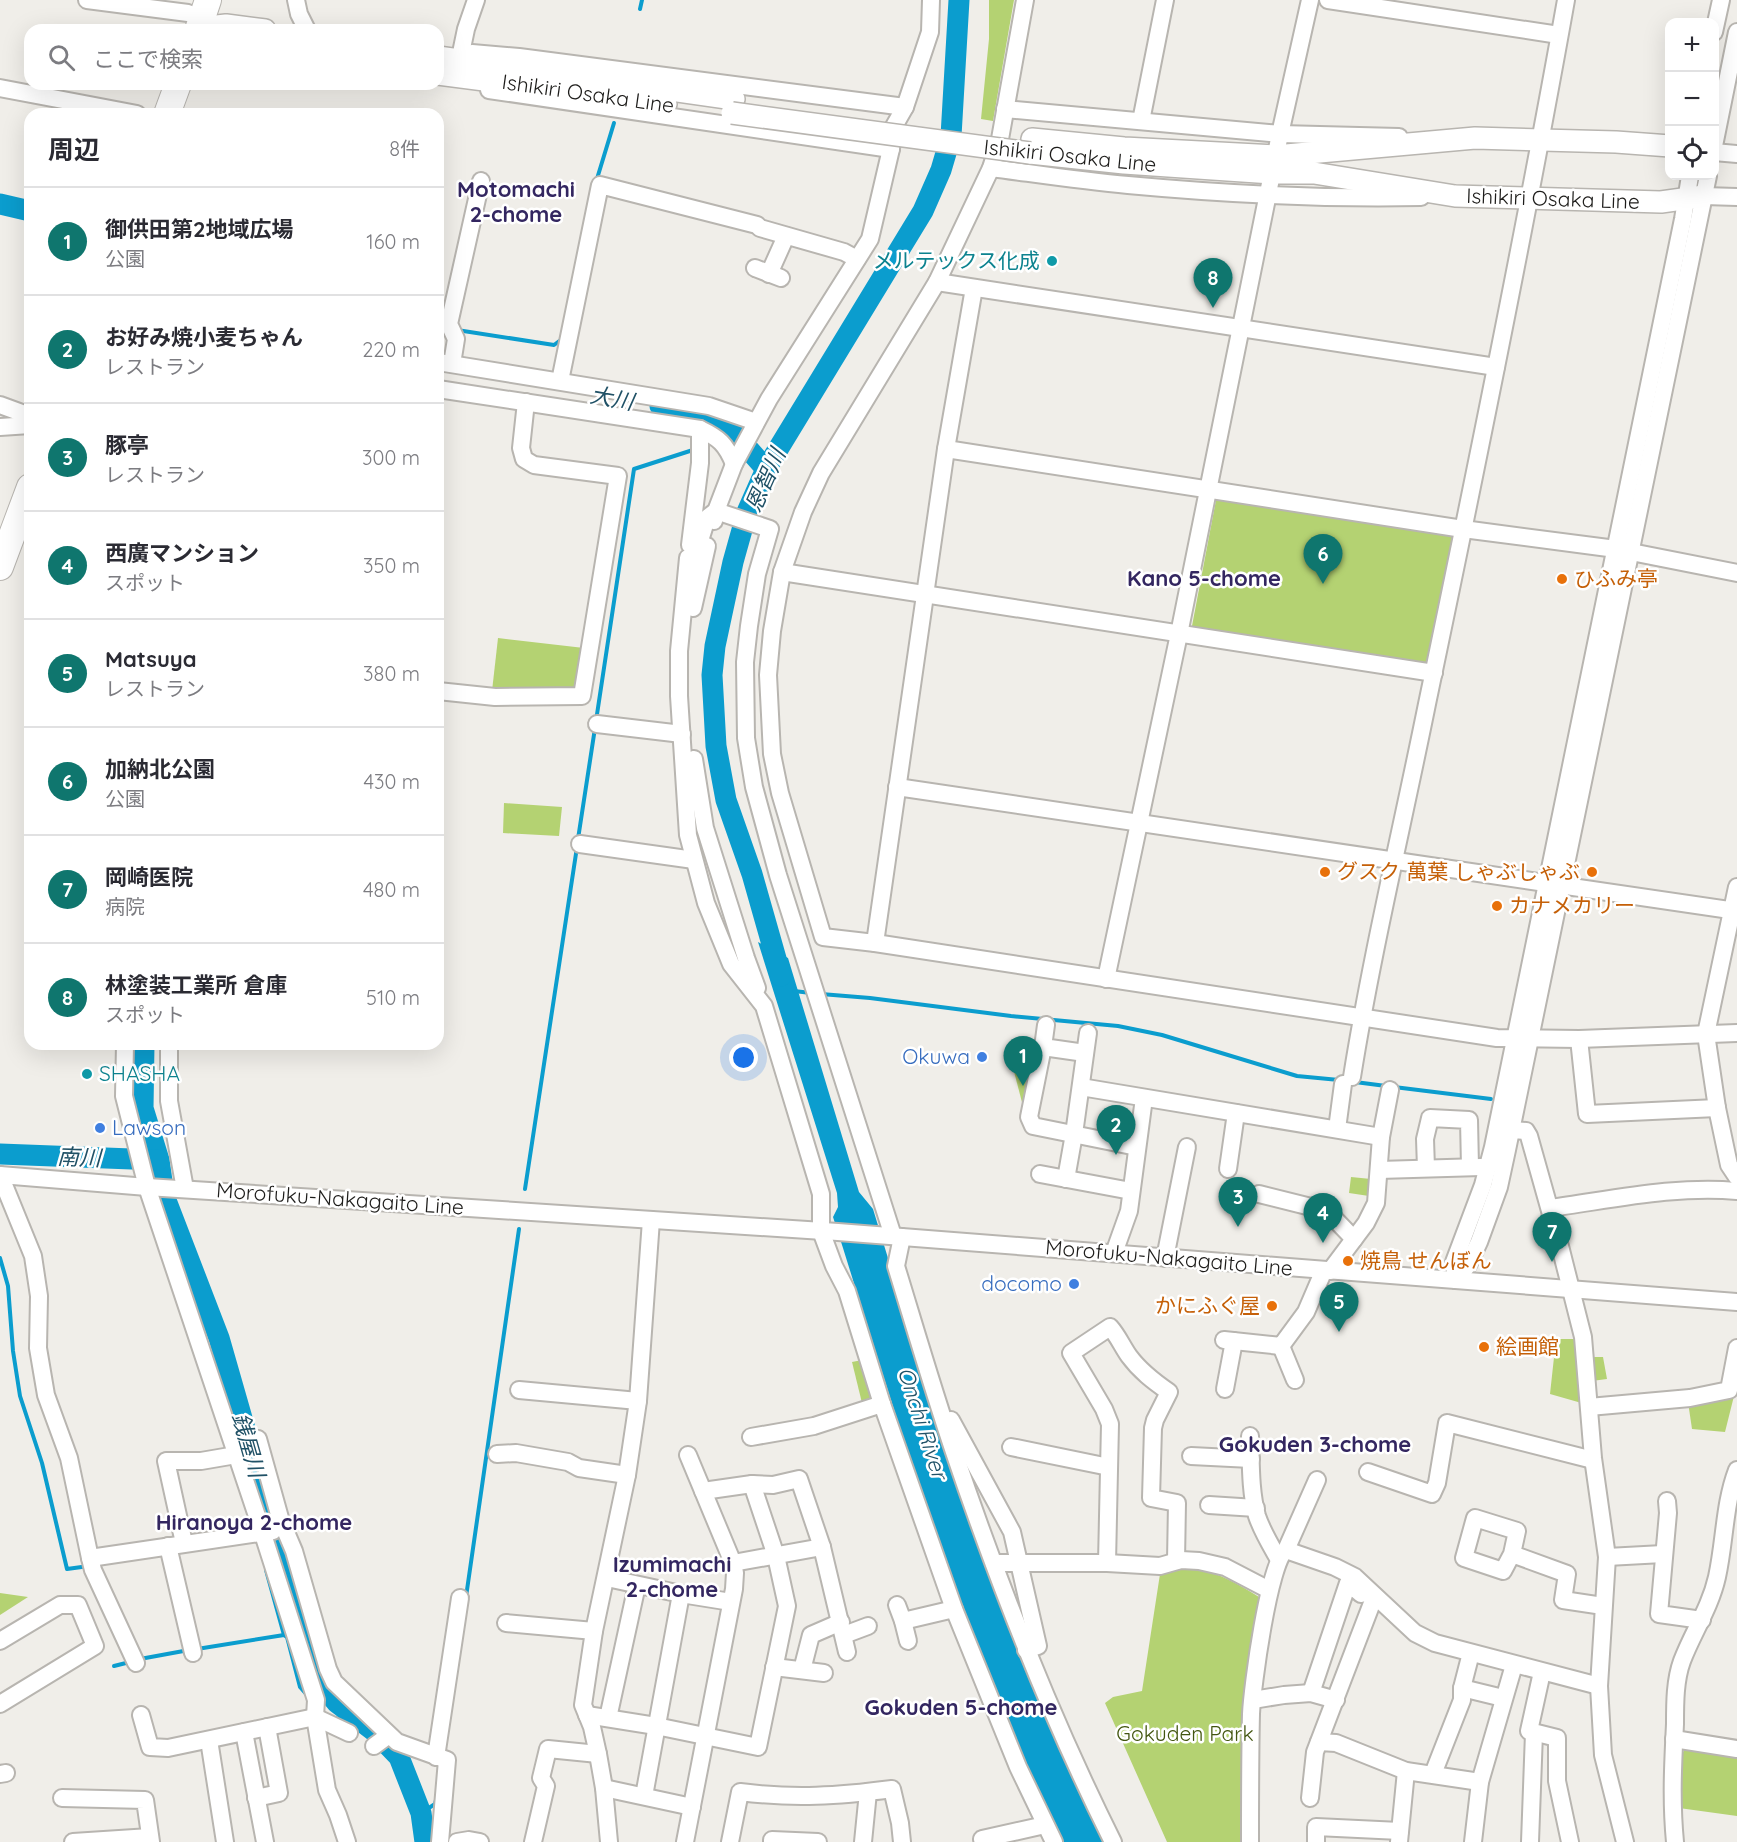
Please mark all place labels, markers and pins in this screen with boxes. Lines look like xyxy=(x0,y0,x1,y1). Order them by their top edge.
place label: メルテックス化成 xyxy=(873,247,1040,273)
marker: メルテックス化成 xyxy=(1045,254,1059,268)
pin: 8 xyxy=(1194,258,1232,308)
pin: 6 xyxy=(1304,534,1342,584)
place label: ひふみ亭 xyxy=(1574,565,1658,591)
marker: ひふみ亭 xyxy=(1555,572,1569,586)
place label: グスク xyxy=(1337,858,1400,884)
place label: 萬葉 しゃぶしゃぶ xyxy=(1406,858,1580,884)
marker: グスク xyxy=(1318,865,1332,879)
marker: 萬葉 しゃぶしゃぶ xyxy=(1585,865,1599,879)
place label: カナメカリー xyxy=(1509,892,1635,918)
marker: カナメカリー xyxy=(1490,899,1504,913)
pin: 1 xyxy=(1004,1036,1042,1086)
place label: Okuwa xyxy=(902,1043,970,1069)
marker: Okuwa xyxy=(975,1050,989,1064)
place label: SHASHA xyxy=(99,1060,180,1086)
marker: SHASHA xyxy=(80,1067,94,1081)
pin: 2 xyxy=(1096,1106,1136,1155)
place label: Lawson xyxy=(112,1114,186,1140)
marker: Lawson xyxy=(93,1121,107,1135)
pin: 3 xyxy=(1218,1178,1258,1227)
pin: 4 xyxy=(1304,1194,1342,1243)
pin: 7 xyxy=(1532,1212,1572,1262)
place label: 焼鳥 せんぼん xyxy=(1360,1247,1492,1273)
marker: 焼鳥 せんぼん xyxy=(1341,1254,1355,1268)
place label: docomo xyxy=(981,1270,1062,1296)
marker: docomo xyxy=(1067,1277,1081,1291)
pin: 5 xyxy=(1320,1282,1358,1332)
place label: かにふぐ屋 xyxy=(1155,1292,1260,1318)
marker: かにふぐ屋 xyxy=(1265,1299,1279,1313)
place label: 絵画館 xyxy=(1496,1333,1559,1359)
marker: 絵画館 xyxy=(1477,1340,1491,1354)

